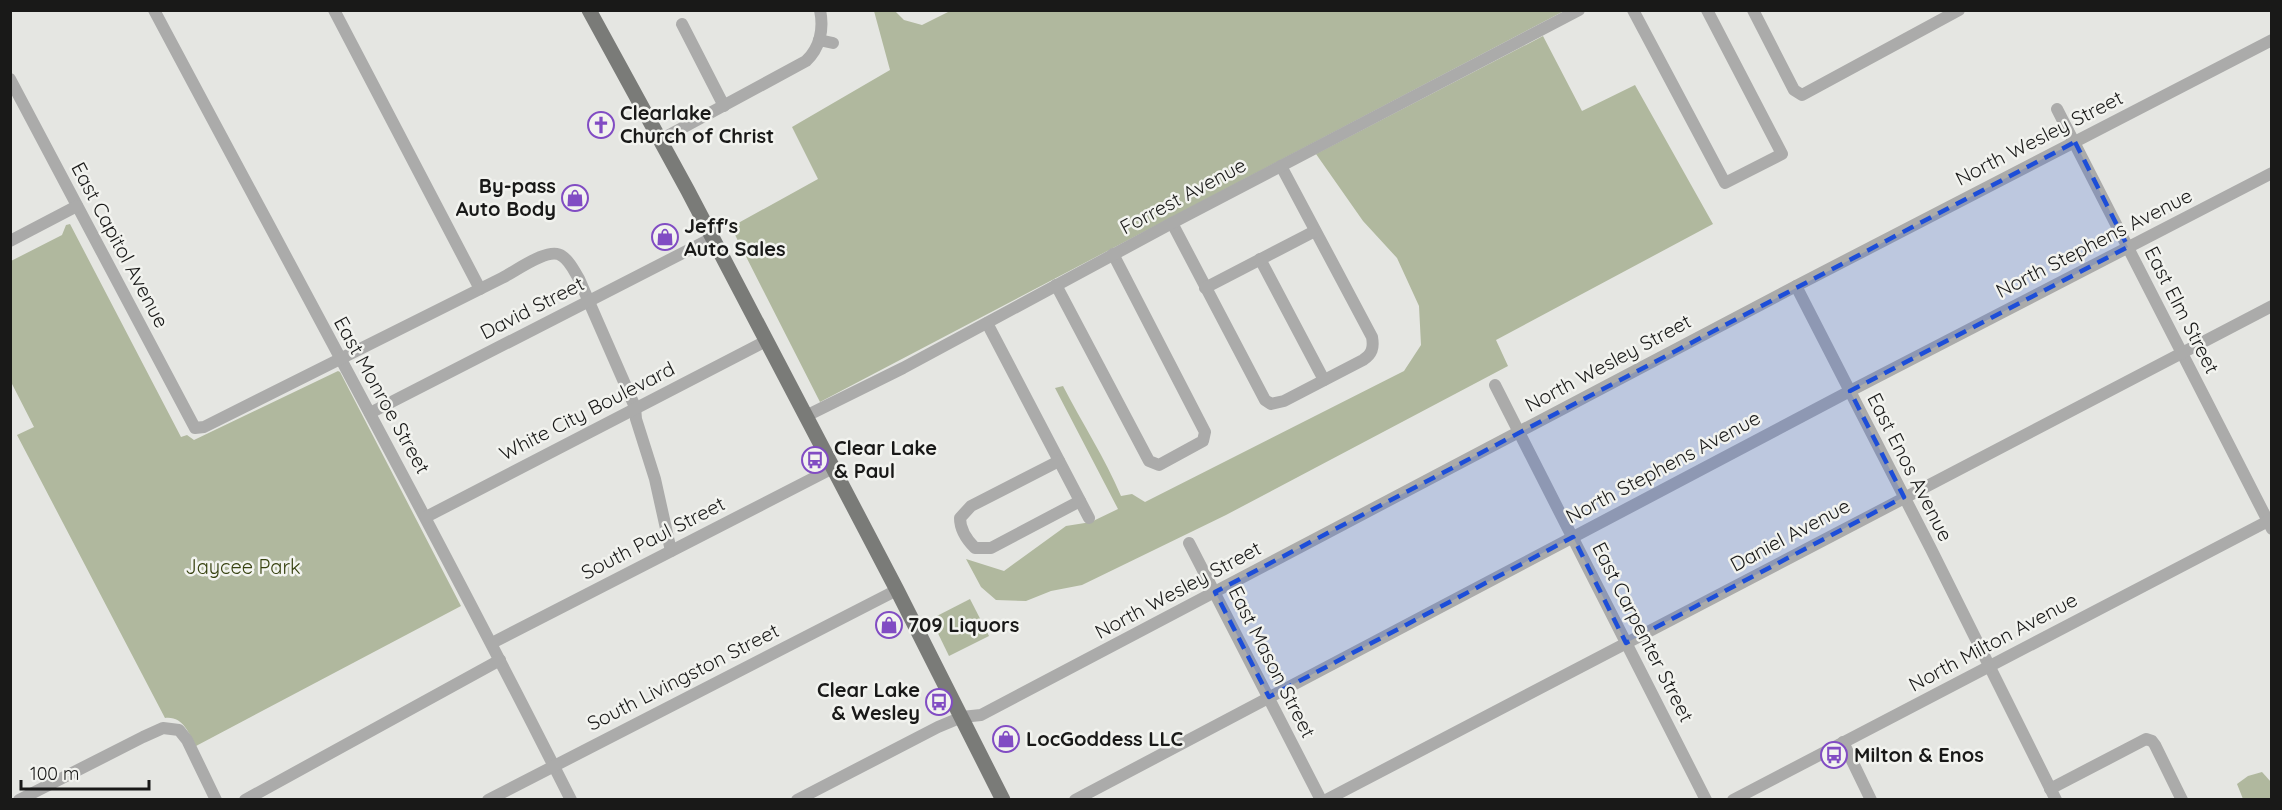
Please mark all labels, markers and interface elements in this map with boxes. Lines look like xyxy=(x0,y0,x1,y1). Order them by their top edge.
street label: North Wesley Street xyxy=(1951,84,2127,191)
place label: Clearlake Church of Christ xyxy=(620,100,774,148)
church icon: Clearlake Church of Christ xyxy=(586,110,616,140)
street label: Forrest Avenue xyxy=(1115,152,1250,239)
street label: East Capitol Avenue xyxy=(66,158,175,332)
place label: By-pass Auto Body xyxy=(456,173,556,221)
street label: North Stephens Avenue xyxy=(1992,182,2196,303)
shop icon: By-pass Auto Body xyxy=(560,183,590,213)
place label: Jeff's Auto Sales xyxy=(684,213,786,261)
shop icon: Jeff's Auto Sales xyxy=(650,222,680,252)
street label: East Elm Street xyxy=(2140,242,2225,378)
street label: David Street xyxy=(476,271,588,344)
street label: North Wesley Street xyxy=(1520,308,1695,417)
street label: East Monroe Street xyxy=(329,312,436,478)
street label: White City Boulevard xyxy=(495,356,679,466)
street label: East Enos Avenue xyxy=(1862,388,1959,545)
street label: North Stephens Avenue xyxy=(1561,405,1764,528)
place label: Clear Lake & Paul xyxy=(834,435,937,483)
bus stop icon: Clear Lake & Paul xyxy=(800,445,830,475)
street label: South Paul Street xyxy=(577,490,729,585)
street label: Daniel Avenue xyxy=(1726,493,1854,577)
street label: North Wesley Street xyxy=(1090,535,1265,644)
street label: East Carpenter Street xyxy=(1587,538,1700,726)
park label: Jaycee Park xyxy=(185,554,301,579)
street label: East Mason Street xyxy=(1223,582,1322,742)
street label: North Milton Avenue xyxy=(1904,587,2081,697)
shop icon: 709 Liquors xyxy=(874,610,904,640)
place label: 709 Liquors xyxy=(908,612,1019,637)
street label: South Livingston Street xyxy=(583,617,783,736)
place label: Clear Lake & Wesley xyxy=(817,677,920,725)
bus stop icon: Clear Lake & Wesley xyxy=(924,687,954,717)
shop icon: LocGoddess LLC xyxy=(991,724,1021,754)
place label: LocGoddess LLC xyxy=(1026,726,1184,751)
bus stop icon: Milton & Enos xyxy=(1819,740,1849,770)
place label: Milton & Enos xyxy=(1854,742,1984,767)
scale bar xyxy=(21,753,148,791)
text: 100 m xyxy=(30,762,79,785)

